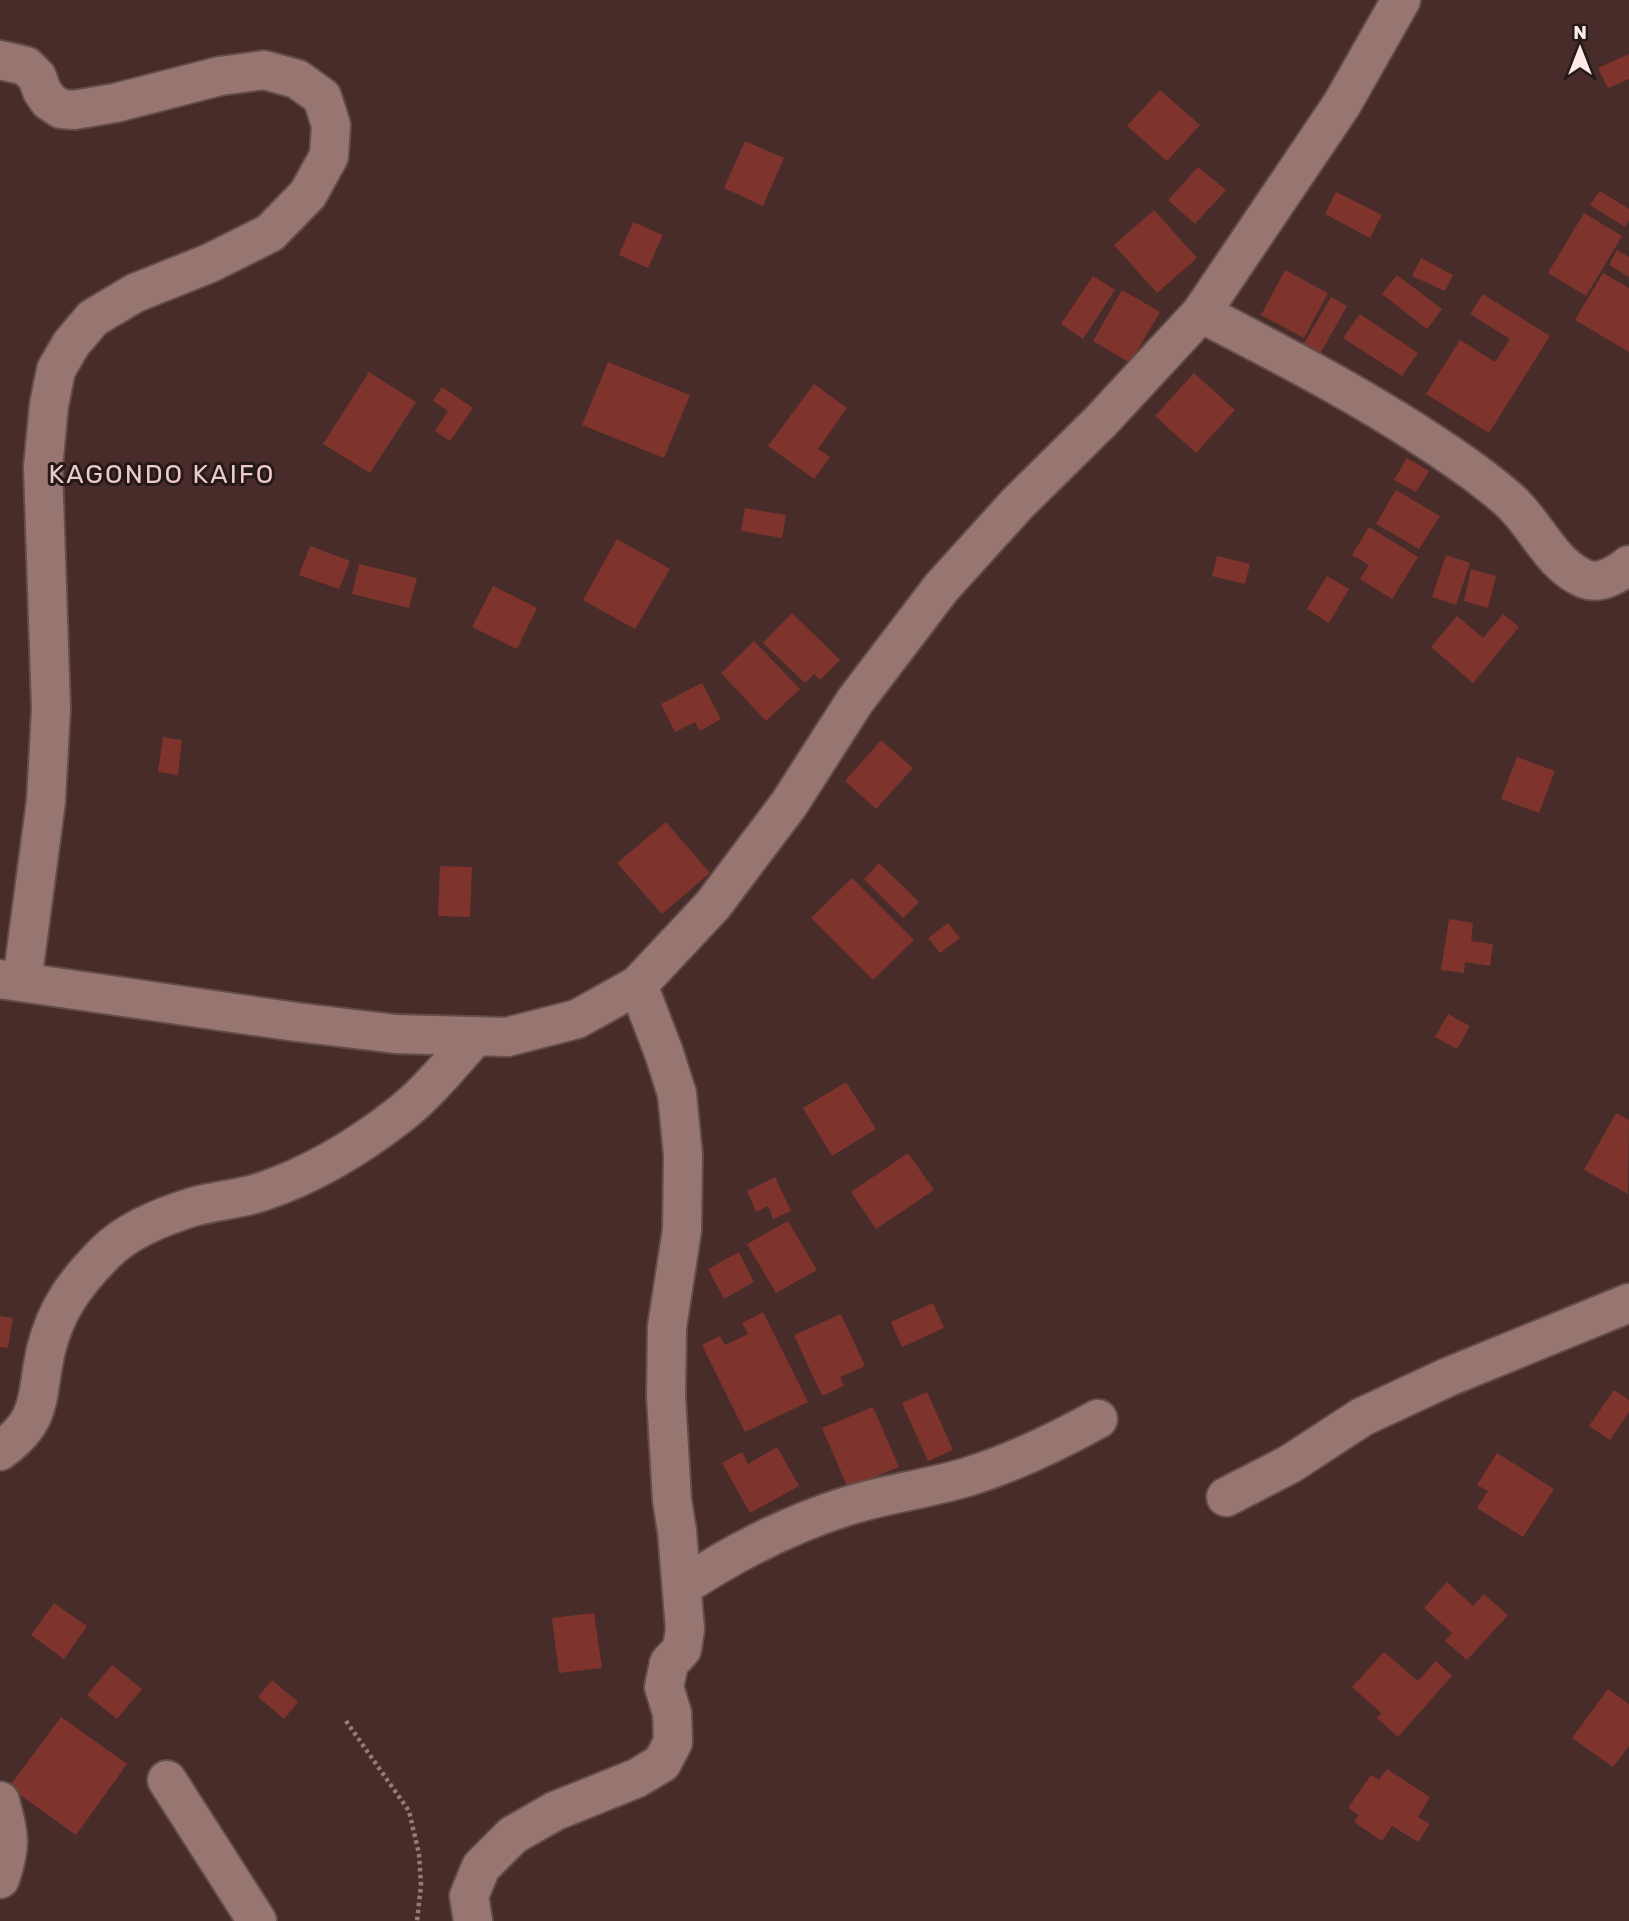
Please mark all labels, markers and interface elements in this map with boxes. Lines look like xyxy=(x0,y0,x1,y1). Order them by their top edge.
north arrow xyxy=(1545,14,1615,84)
text: N xyxy=(1573,21,1587,44)
district label: KAGONDO KAIFO xyxy=(49,459,275,490)

